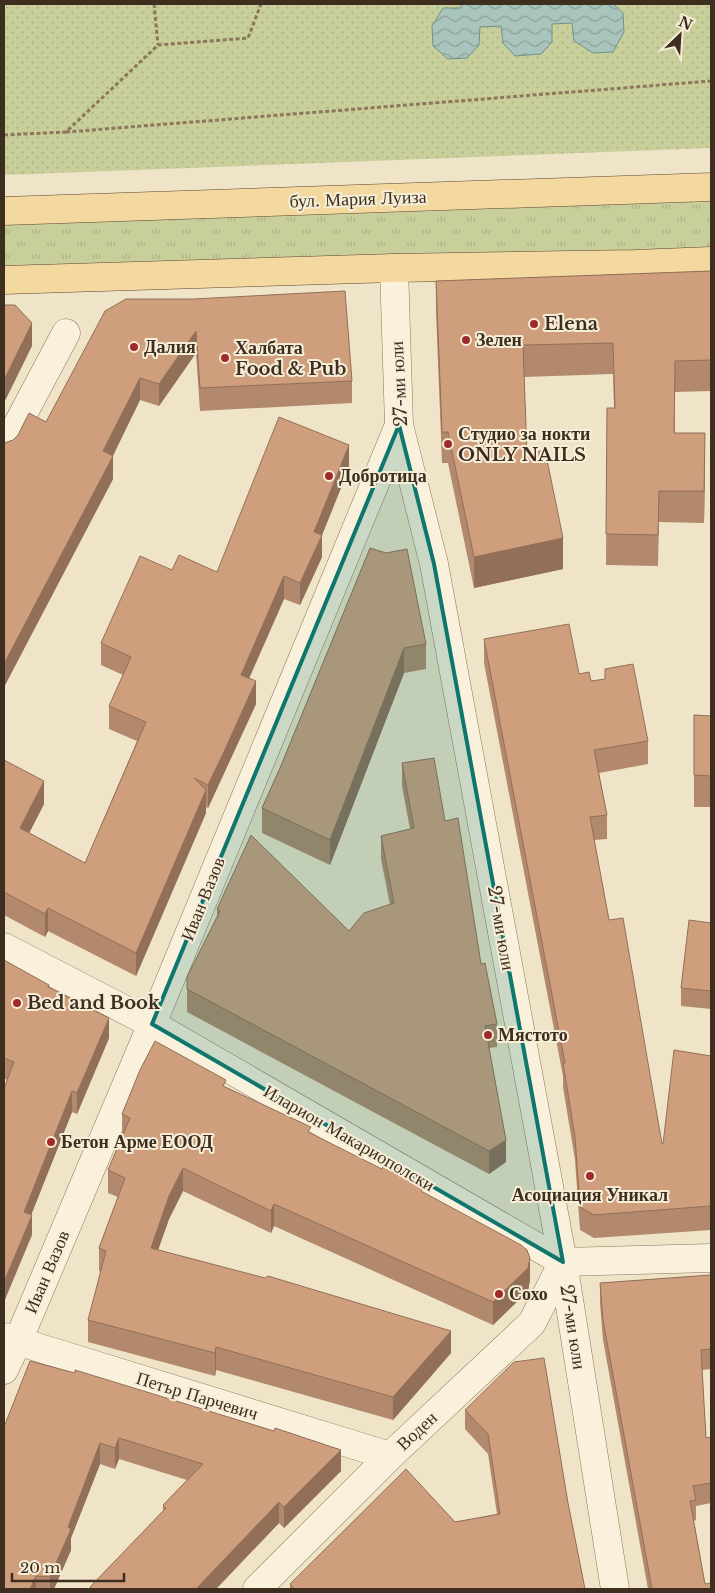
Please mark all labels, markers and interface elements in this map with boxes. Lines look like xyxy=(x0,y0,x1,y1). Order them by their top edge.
north arrow xyxy=(655,10,705,60)
text: N xyxy=(676,12,695,34)
street label: бул. Мария Луиза xyxy=(289,186,427,212)
place label: Elena xyxy=(544,313,599,335)
marker: Elena xyxy=(528,318,540,330)
place label: Зелен xyxy=(476,329,522,351)
marker: Зелен xyxy=(460,334,472,346)
place label: Далия xyxy=(144,336,196,358)
place label: Халбата Food & Pub xyxy=(235,337,346,380)
street label: 27-ми юли xyxy=(386,340,412,427)
marker: Далия xyxy=(128,341,140,353)
marker: Халбата Food & Pub xyxy=(219,352,231,364)
place label: Студио за нокти ONLY NAILS xyxy=(458,423,590,466)
marker: Студио за нокти ONLY NAILS xyxy=(442,438,454,450)
place label: Добротица xyxy=(339,465,427,487)
marker: Добротица xyxy=(323,470,335,482)
street label: Иван Вазов xyxy=(176,854,230,944)
street label: 27-ми юли xyxy=(483,884,519,973)
place label: Bed and Book xyxy=(27,992,161,1014)
marker: Bed and Book xyxy=(11,997,23,1009)
place label: Мястото xyxy=(498,1024,568,1046)
marker: Мястото xyxy=(482,1029,494,1041)
street label: Иларион Макариополски xyxy=(259,1080,439,1196)
place label: Бетон Арме ЕООД xyxy=(61,1131,214,1153)
marker: Бетон Арме ЕООД xyxy=(45,1136,57,1148)
marker: Асоциация Уникал xyxy=(584,1170,596,1182)
place label: Асоциация Уникал xyxy=(512,1184,668,1206)
street label: Иван Вазов xyxy=(20,1227,74,1317)
place label: Сохо xyxy=(509,1283,548,1305)
street label: 27-ми юли xyxy=(555,1283,591,1372)
marker: Сохо xyxy=(493,1288,505,1300)
street label: Петър Парчевич xyxy=(133,1367,261,1425)
street label: Воден xyxy=(392,1407,442,1455)
scale bar xyxy=(12,1550,125,1582)
text: 20 m xyxy=(20,1558,60,1577)

